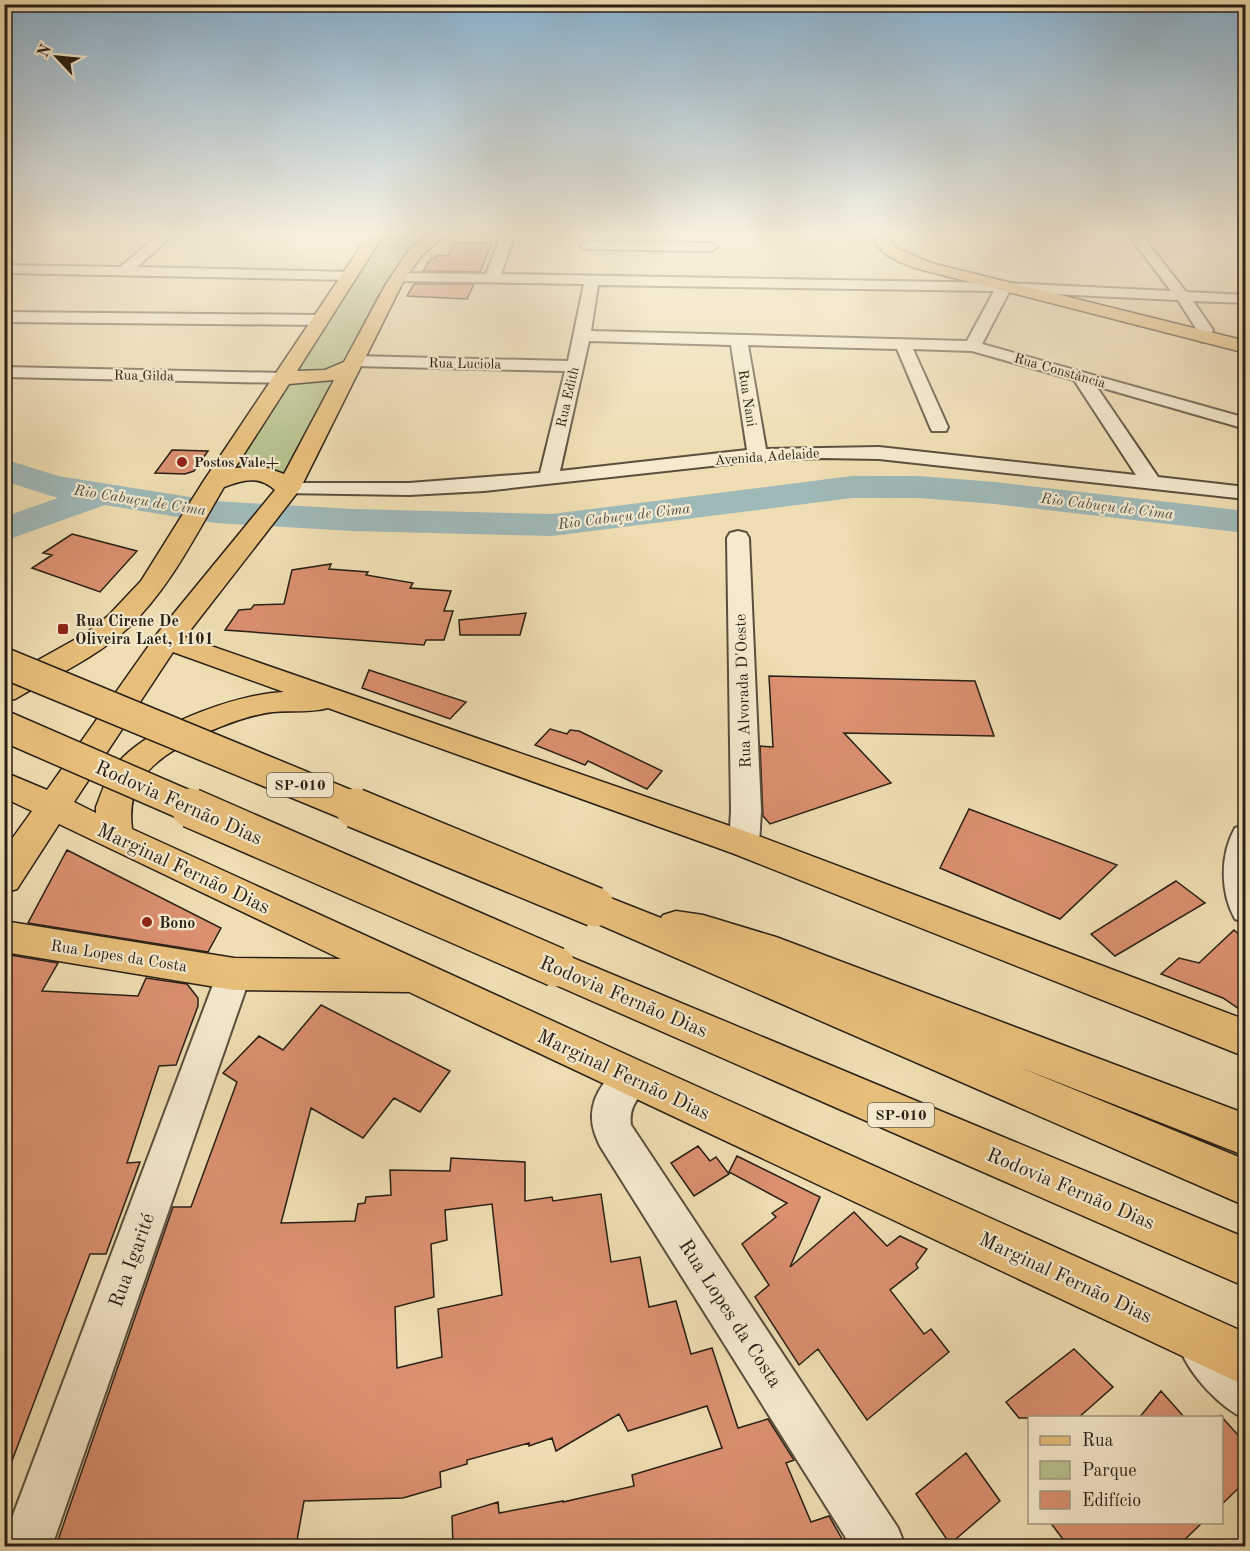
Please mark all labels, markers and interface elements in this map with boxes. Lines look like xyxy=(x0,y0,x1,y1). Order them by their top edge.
north arrow xyxy=(27,27,87,87)
text: N xyxy=(35,42,56,60)
street label: Rua Constância xyxy=(1012,351,1107,391)
street label: Rua Luciola xyxy=(429,356,502,372)
street label: Rua Edith xyxy=(554,365,582,429)
street label: Rua Gilda xyxy=(114,368,174,384)
street label: Rua Nani xyxy=(736,369,758,428)
street label: Avenida Adelaide xyxy=(714,446,820,468)
marker: Postos Vale+ xyxy=(175,455,189,469)
place label: Postos Vale+ xyxy=(194,456,279,470)
water label: Rio Cabuçu de Cima xyxy=(72,483,207,519)
water label: Rio Cabuçu de Cima xyxy=(1039,492,1174,523)
water label: Rio Cabuçu de Cima xyxy=(556,502,691,533)
street label: Rua Alvorada D'Oeste xyxy=(733,613,755,768)
place label: Rua Cirene De Oliveira Laet, 1101 xyxy=(75,614,214,648)
marker: Rua Cirene De Oliveira Laet, 1101 xyxy=(56,622,70,636)
street label: Rodovia Fernão Dias xyxy=(92,758,265,850)
road number: SP-010 xyxy=(267,773,333,797)
street label: Marginal Fernão Dias xyxy=(94,821,273,919)
marker: Bono xyxy=(140,915,154,929)
place label: Bono xyxy=(159,916,195,932)
street label: Rua Lopes da Costa xyxy=(49,938,188,976)
street label: Rodovia Fernão Dias xyxy=(536,953,710,1042)
street label: Marginal Fernão Dias xyxy=(534,1027,713,1125)
road number: SP-010 xyxy=(868,1103,934,1127)
street label: Rodovia Fernão Dias xyxy=(983,1145,1157,1234)
street label: Rua Igarité xyxy=(107,1211,159,1311)
street label: Marginal Fernão Dias xyxy=(976,1230,1155,1328)
street label: Rua Lopes da Costa xyxy=(674,1236,785,1392)
legend xyxy=(1028,1416,1223,1524)
text: Rua xyxy=(1082,1432,1113,1450)
text: Parque xyxy=(1082,1462,1137,1480)
text: Edifício xyxy=(1082,1492,1141,1510)

